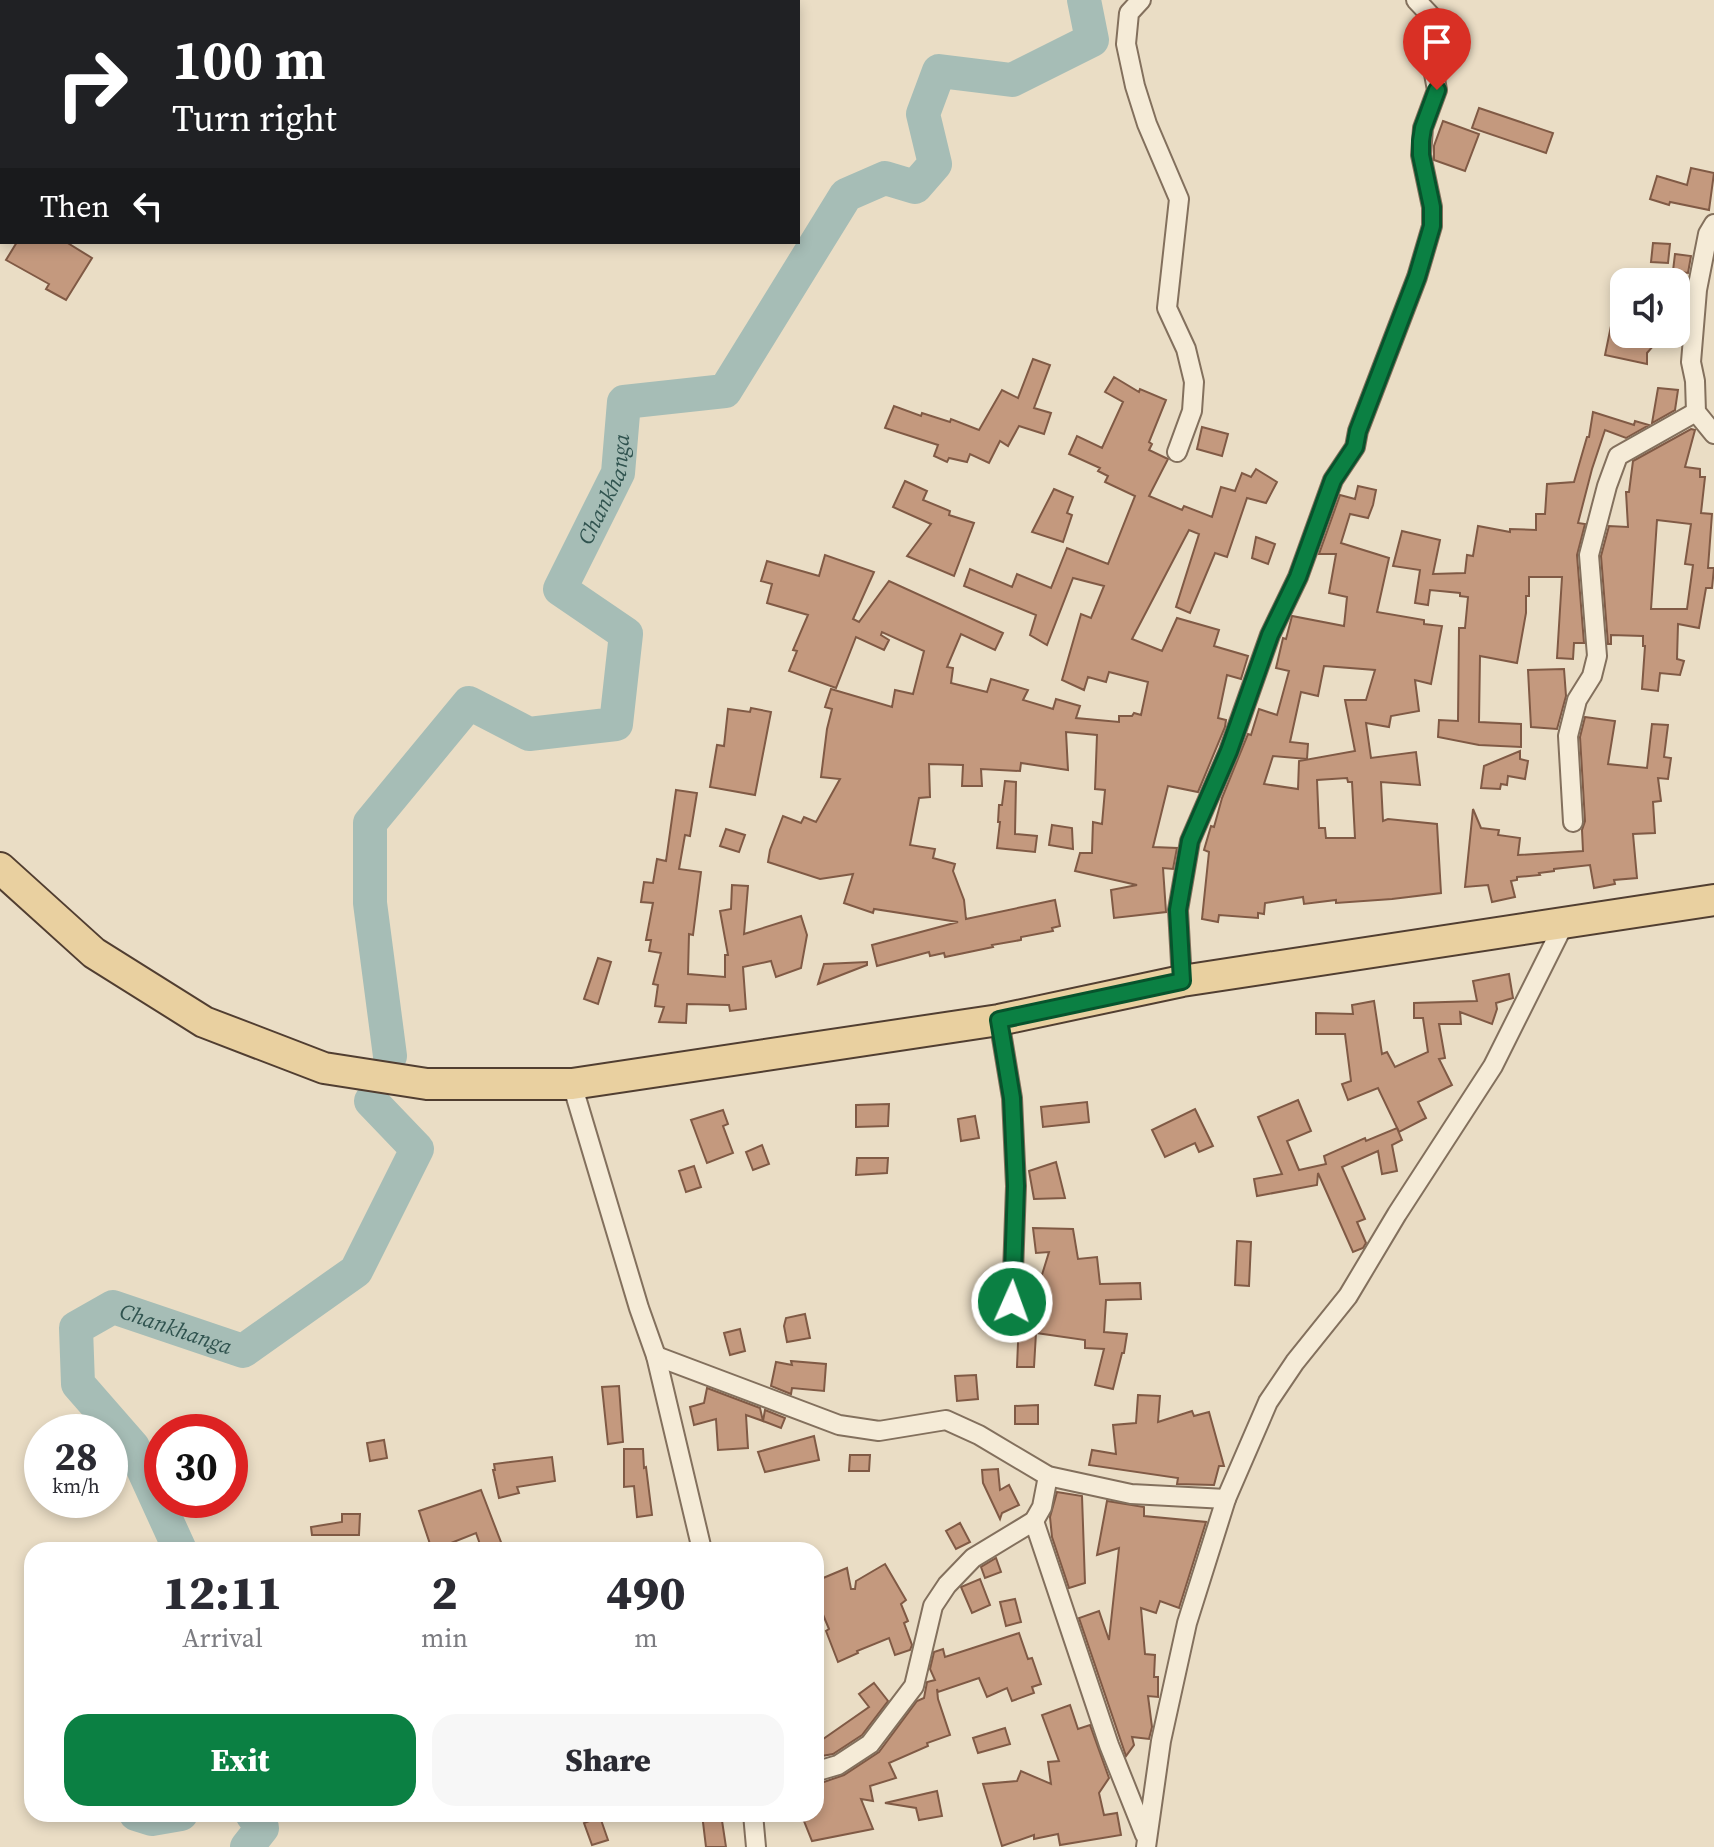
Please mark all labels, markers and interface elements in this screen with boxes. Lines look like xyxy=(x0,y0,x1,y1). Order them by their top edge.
pin xyxy=(1403,8,1471,90)
icon: arrive xyxy=(1415,20,1459,64)
text: 100 m xyxy=(172,21,326,98)
icon: right xyxy=(40,32,144,136)
text: Turn right xyxy=(172,94,337,143)
icon: left xyxy=(126,184,170,228)
text: Then xyxy=(40,186,110,227)
map controls xyxy=(1610,268,1690,348)
button: sound xyxy=(1610,268,1690,348)
water label: Chankhanga xyxy=(570,432,636,549)
position arrow xyxy=(970,1260,1054,1344)
water label: Chankhanga xyxy=(116,1295,237,1361)
speed limit sign: 30 xyxy=(144,1414,248,1518)
text: 28 xyxy=(54,1429,98,1483)
text: km/h xyxy=(52,1472,100,1500)
text: 12:11 xyxy=(162,1559,283,1625)
text: 2 xyxy=(431,1559,458,1625)
text: 490 xyxy=(606,1559,686,1625)
text: Arrival xyxy=(182,1620,263,1656)
text: min xyxy=(421,1620,468,1656)
text: m xyxy=(634,1620,658,1656)
button: Exit xyxy=(64,1714,416,1806)
button: Share xyxy=(432,1714,784,1806)

